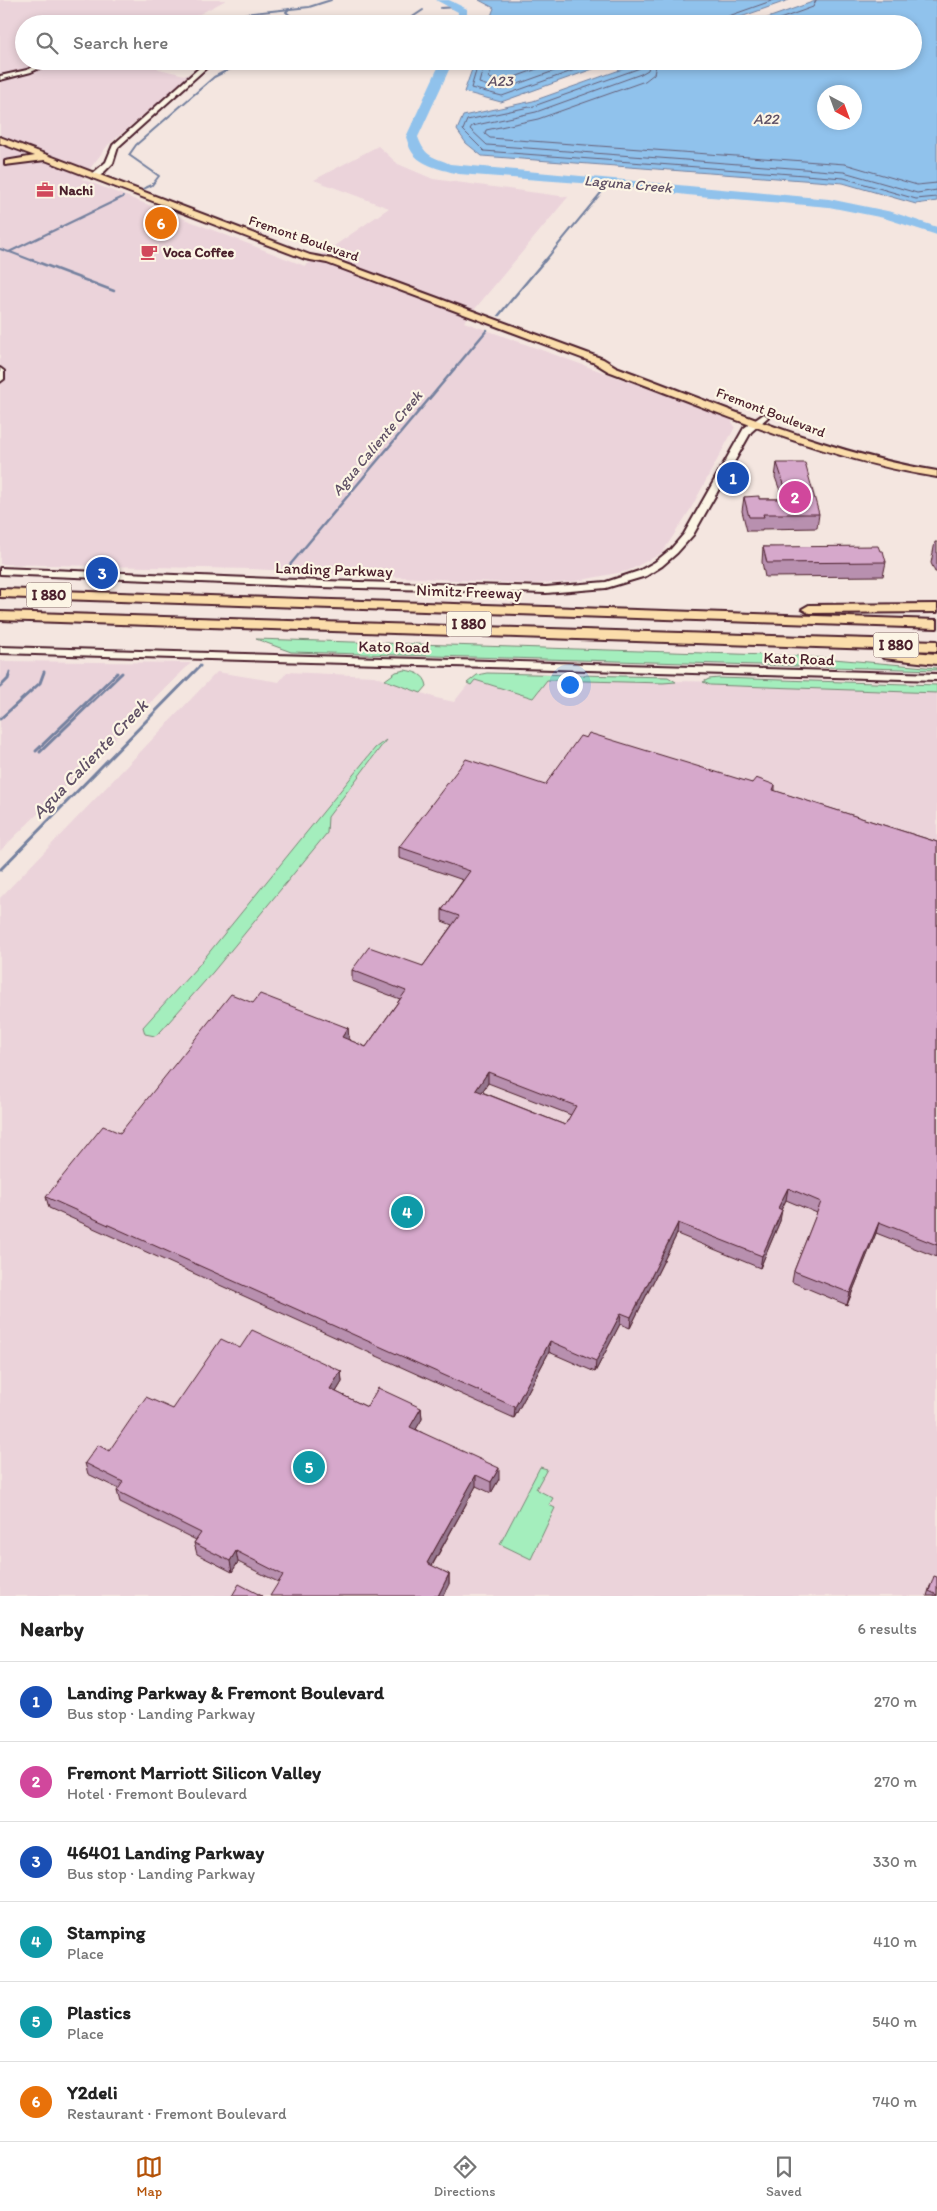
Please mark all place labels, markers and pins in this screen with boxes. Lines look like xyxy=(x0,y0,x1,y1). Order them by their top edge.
office icon: Nachi xyxy=(35,180,55,200)
place label: Nachi xyxy=(59,182,93,199)
pin: 6 xyxy=(145,204,177,242)
cafe icon: Voca Coffee xyxy=(139,242,159,262)
place label: Voca Coffee xyxy=(163,244,234,261)
pin: 1 xyxy=(717,459,749,497)
pin: 2 xyxy=(779,478,811,516)
pin: 3 xyxy=(86,554,118,592)
pin: 4 xyxy=(391,1193,423,1231)
pin: 5 xyxy=(293,1448,325,1486)

